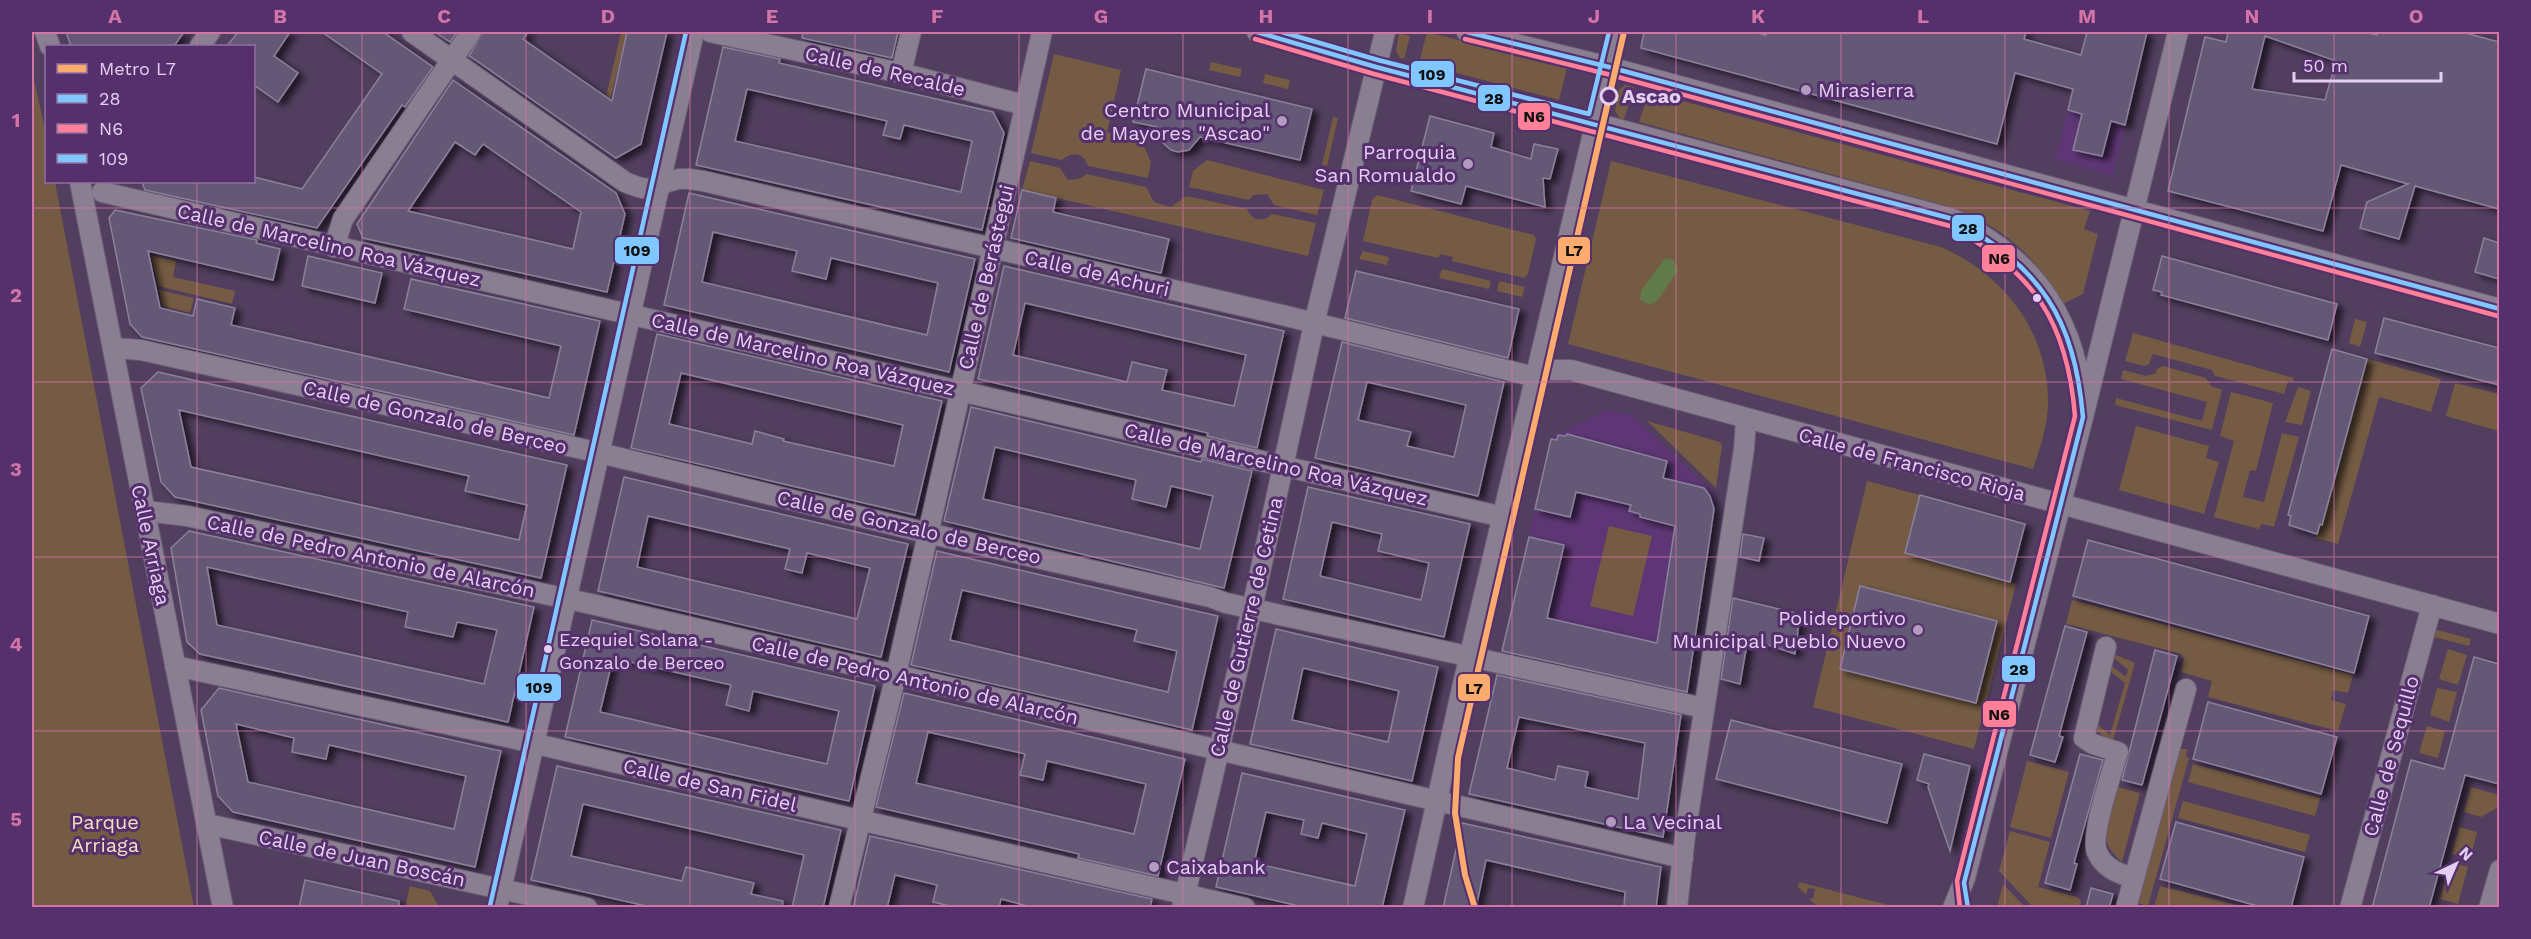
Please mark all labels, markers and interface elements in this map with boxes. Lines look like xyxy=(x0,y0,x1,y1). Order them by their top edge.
text: A xyxy=(108,4,122,28)
text: B xyxy=(273,4,287,28)
text: C xyxy=(437,4,451,28)
text: D xyxy=(601,4,615,28)
text: E xyxy=(766,4,778,28)
text: F xyxy=(931,4,943,28)
text: G xyxy=(1094,4,1108,28)
text: H xyxy=(1259,4,1273,28)
text: I xyxy=(1427,4,1433,28)
text: J xyxy=(1588,4,1600,28)
text: K xyxy=(1751,4,1765,28)
text: L xyxy=(1917,4,1929,28)
text: M xyxy=(2078,4,2096,28)
text: N xyxy=(2245,4,2259,28)
text: O xyxy=(2409,4,2423,28)
street label: Calle de Recalde xyxy=(803,41,967,101)
legend xyxy=(45,45,255,183)
scale bar xyxy=(2294,45,2441,83)
text: 50 m xyxy=(2303,55,2348,76)
text: Metro L7 xyxy=(99,58,176,79)
line badge: 109 xyxy=(1410,60,1455,88)
text: 109 xyxy=(1418,65,1446,84)
place label: Mirasierra xyxy=(1818,78,1914,102)
marker: Mirasierra xyxy=(1799,83,1813,97)
line badge: 28 xyxy=(1477,84,1511,112)
place label: Ascao xyxy=(1622,84,1681,108)
marker: Ascao xyxy=(1600,87,1618,105)
text: 28 xyxy=(99,88,121,109)
text: 28 xyxy=(1484,89,1504,108)
place label: Centro Municipal de Mayores "Ascao" xyxy=(1080,98,1270,145)
line badge: N6 xyxy=(1517,102,1551,131)
text: N6 xyxy=(1523,107,1545,126)
text: 1 xyxy=(12,108,20,132)
marker: Centro Municipal de Mayores "Ascao" xyxy=(1275,114,1289,128)
text: N6 xyxy=(99,118,123,139)
place label: Parroquia San Romualdo xyxy=(1315,140,1456,187)
text: 109 xyxy=(99,148,128,169)
marker: Parroquia San Romualdo xyxy=(1461,157,1475,171)
street label: Calle de Berástegui xyxy=(953,182,1019,372)
street label: Calle de Marcelino Roa Vázquez xyxy=(175,198,483,292)
line badge: 28 xyxy=(1951,214,1985,242)
text: 28 xyxy=(1958,219,1978,238)
line badge: 109 xyxy=(614,236,660,265)
line badge: L7 xyxy=(1557,236,1591,265)
text: 109 xyxy=(623,241,651,260)
text: L7 xyxy=(1565,241,1583,260)
line badge: N6 xyxy=(1981,244,2016,273)
street label: Calle de Achuri xyxy=(1022,245,1172,301)
text: N6 xyxy=(1988,249,2010,268)
text: 2 xyxy=(10,283,22,307)
unlabelled marker xyxy=(2031,292,2043,304)
street label: Calle de Marcelino Roa Vázquez xyxy=(649,307,957,401)
street label: Calle de Gonzalo de Berceo xyxy=(301,375,569,459)
street label: Calle de Marcelino Roa Vázquez xyxy=(1122,417,1430,511)
street label: Calle de Francisco Rioja xyxy=(1796,422,2028,506)
text: 3 xyxy=(10,457,22,481)
street label: Calle Arriaga xyxy=(126,482,176,608)
street label: Calle de Gonzalo de Berceo xyxy=(775,485,1043,569)
street label: Calle de Gutierre de Cetina xyxy=(1204,495,1288,759)
street label: Calle de Pedro Antonio de Alarcón xyxy=(205,509,537,603)
place label: Polideportivo Municipal Pueblo Nuevo xyxy=(1672,606,1906,653)
marker: Polideportivo Municipal Pueblo Nuevo xyxy=(1911,623,1925,637)
place label: Ezequiel Solana - Gonzalo de Berceo xyxy=(559,629,725,673)
street label: Calle de Pedro Antonio de Alarcón xyxy=(749,631,1081,729)
text: 4 xyxy=(10,632,23,656)
marker: Ezequiel Solana - Gonzalo de Berceo xyxy=(542,643,554,655)
line badge: 28 xyxy=(2001,655,2036,683)
text: 28 xyxy=(2009,660,2029,679)
line badge: 109 xyxy=(516,673,562,702)
line badge: L7 xyxy=(1457,673,1491,702)
street label: Calle de Sequillo xyxy=(2358,673,2424,839)
text: 109 xyxy=(525,678,553,697)
text: L7 xyxy=(1465,679,1483,698)
line badge: N6 xyxy=(1982,700,2017,728)
text: N6 xyxy=(1988,705,2010,724)
street label: Calle de San Fidel xyxy=(621,753,799,817)
text: 5 xyxy=(10,807,22,831)
park label: Parque Arriaga xyxy=(71,810,139,857)
place label: La Vecinal xyxy=(1623,810,1722,834)
marker: La Vecinal xyxy=(1604,815,1618,829)
street label: Calle de Juan Boscán xyxy=(257,824,467,892)
north arrow xyxy=(2426,834,2486,894)
text: N xyxy=(2455,843,2477,865)
place label: Caixabank xyxy=(1166,855,1266,879)
marker: Caixabank xyxy=(1147,860,1161,874)

